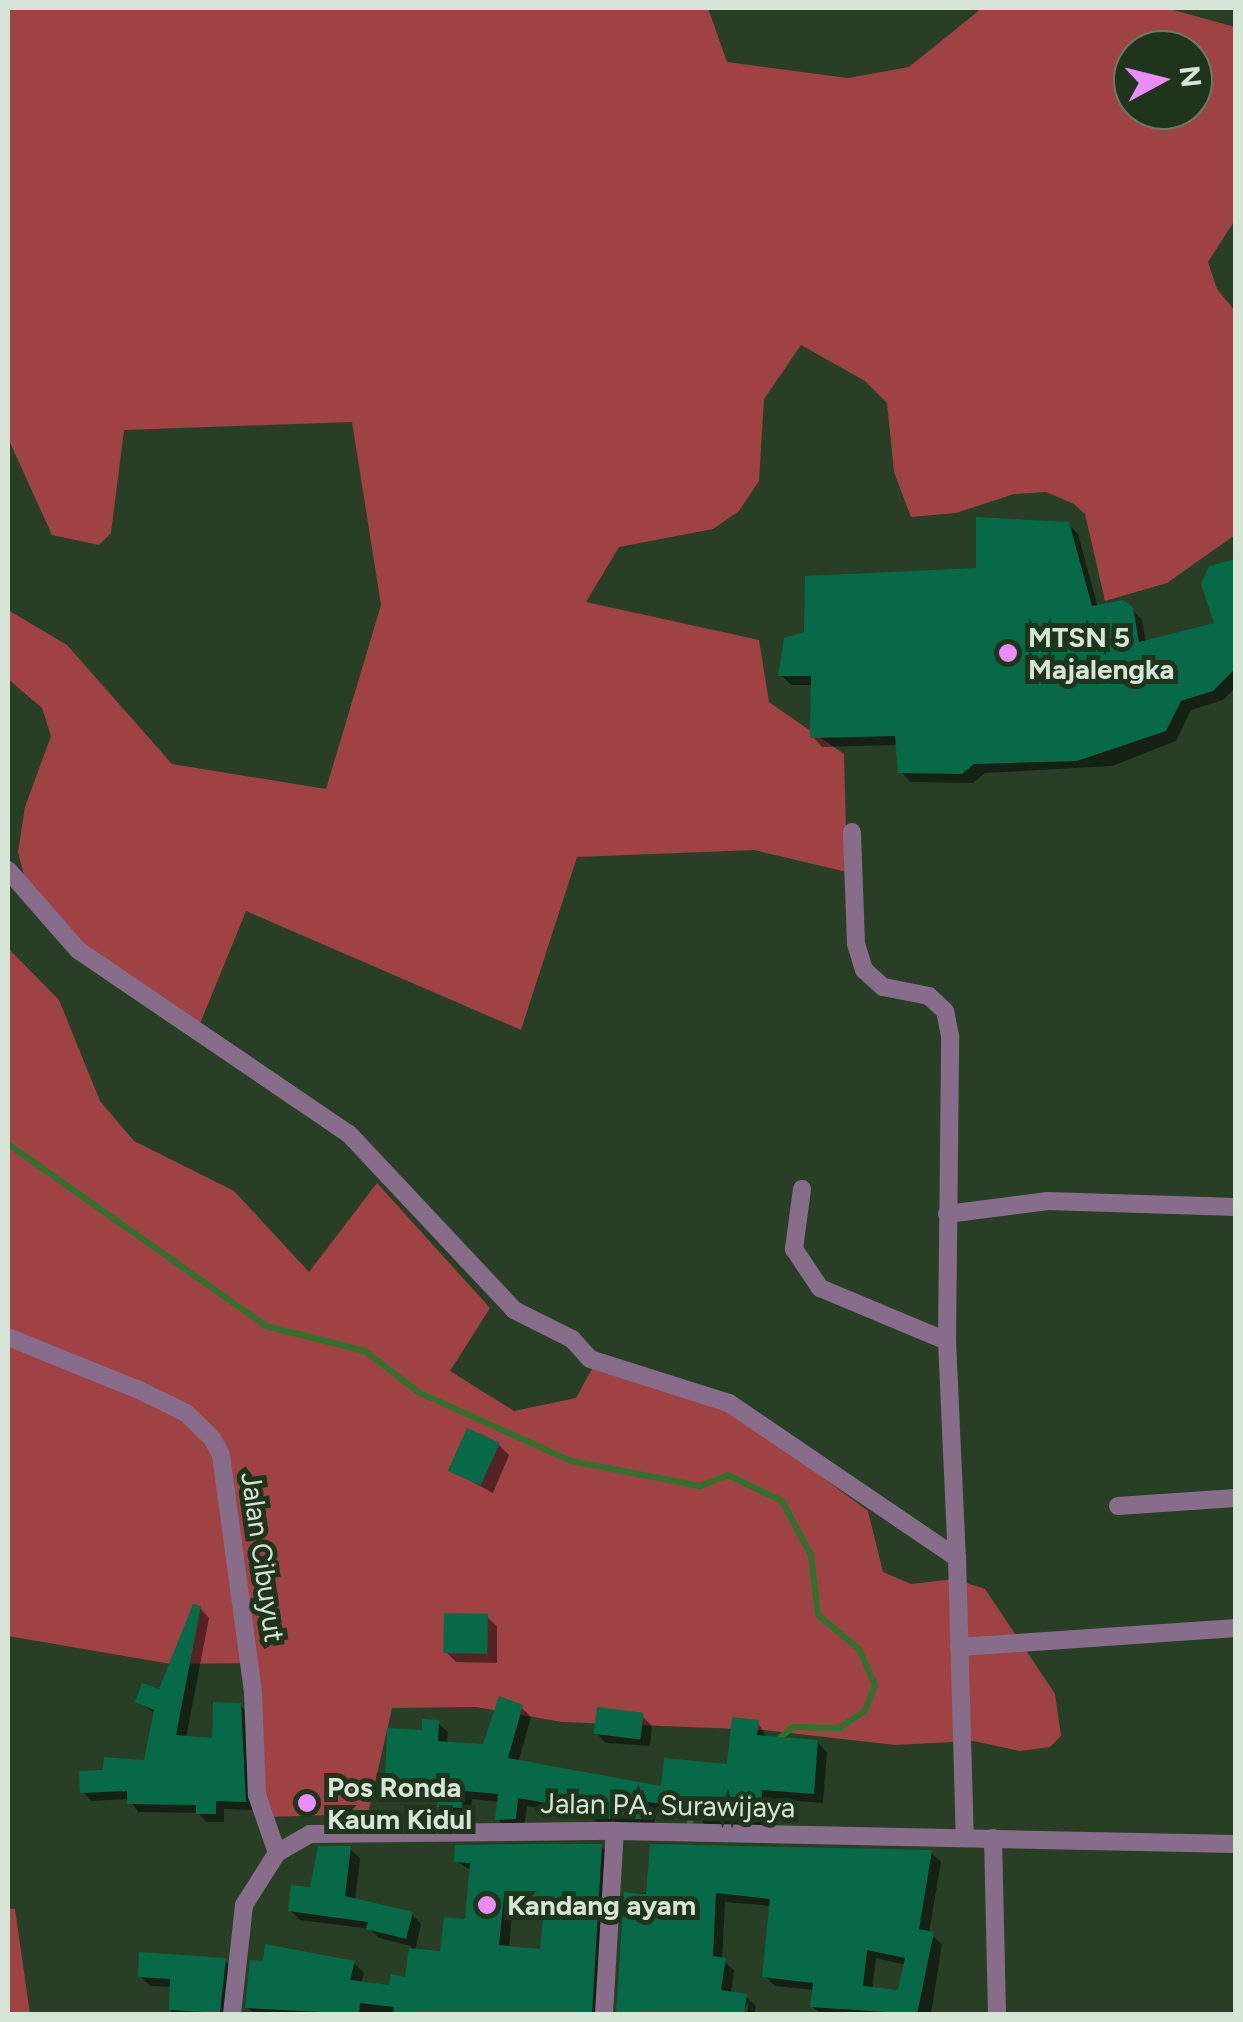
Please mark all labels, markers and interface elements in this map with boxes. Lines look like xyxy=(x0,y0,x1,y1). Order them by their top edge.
north arrow xyxy=(1113,30,1213,130)
text: N xyxy=(1173,64,1209,89)
place label: MTSN 5 Majalengka xyxy=(1028,620,1174,686)
marker: MTSN 5 Majalengka xyxy=(997,642,1019,664)
street label: Jalan Cibuyut xyxy=(234,1470,292,1644)
place label: Pos Ronda Kaum Kidul xyxy=(327,1770,472,1836)
street label: Jalan PA. Surawijaya xyxy=(540,1786,796,1824)
marker: Pos Ronda Kaum Kidul xyxy=(296,1792,318,1814)
place label: Kandang ayam xyxy=(507,1888,696,1922)
marker: Kandang ayam xyxy=(476,1894,498,1916)

